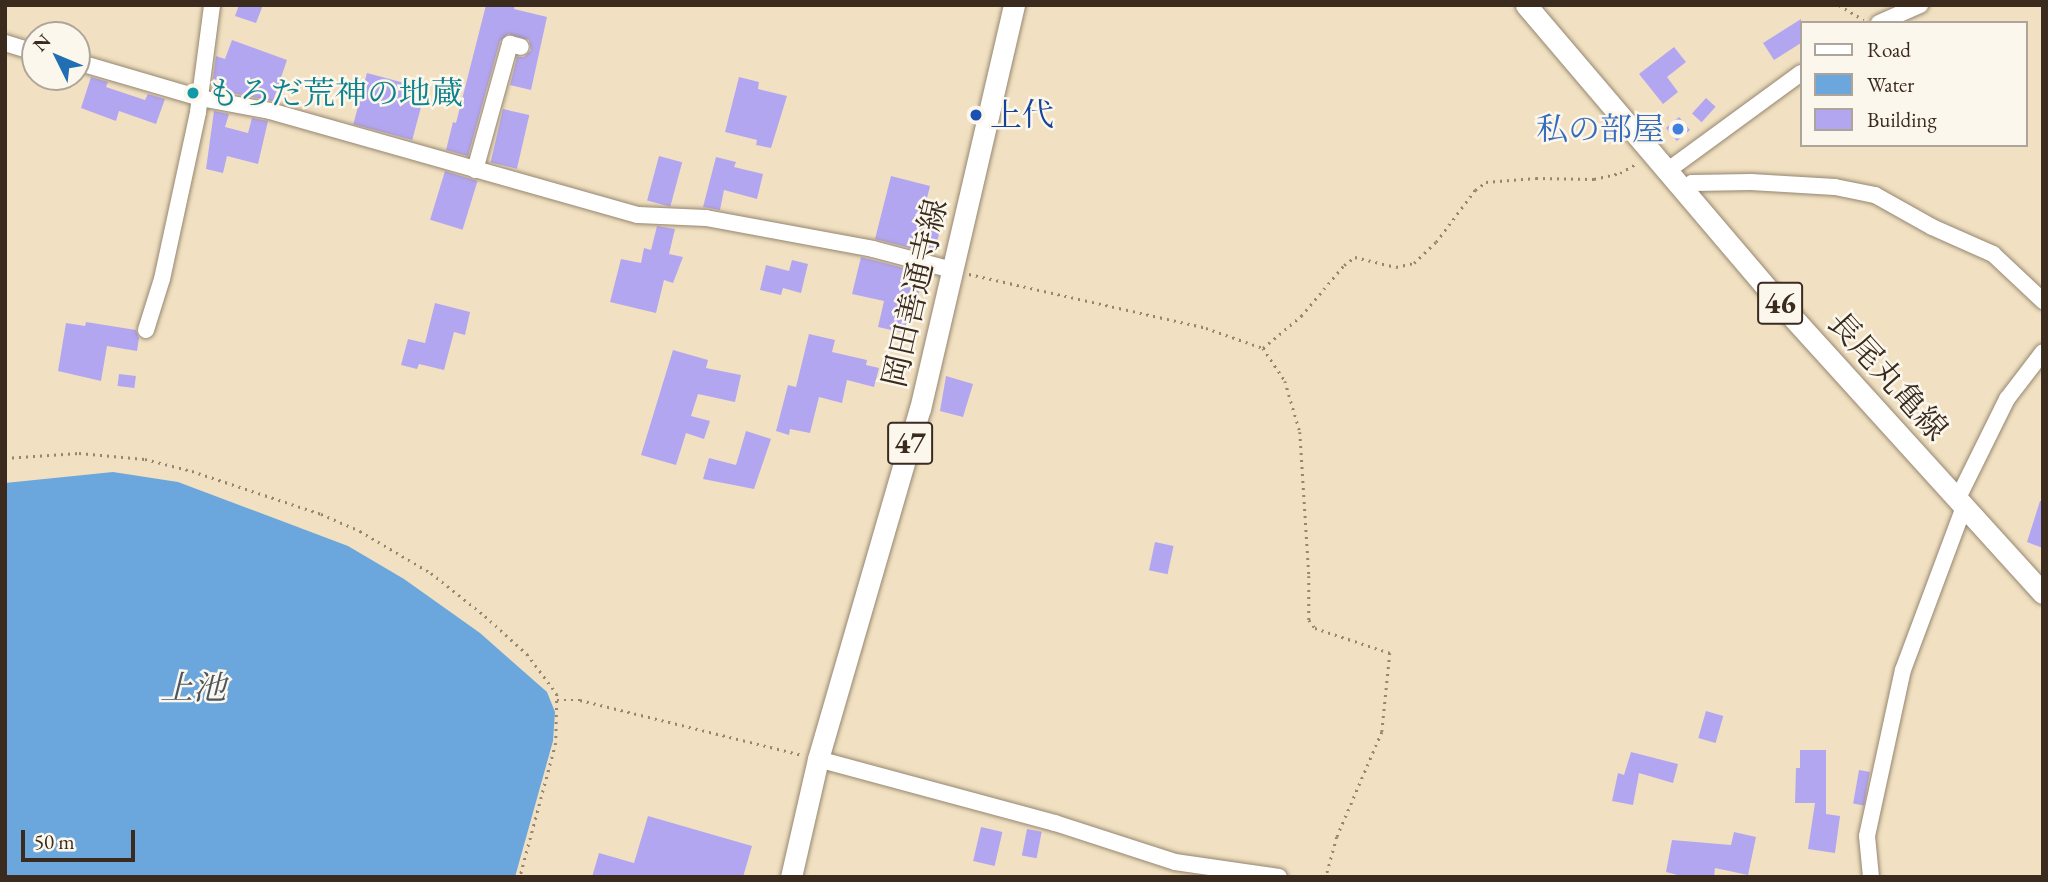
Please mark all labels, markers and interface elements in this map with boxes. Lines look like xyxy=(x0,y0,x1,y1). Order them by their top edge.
north arrow xyxy=(21,21,91,91)
legend xyxy=(1800,21,2027,147)
text: N xyxy=(27,29,56,57)
text: Road xyxy=(1867,36,1911,63)
text: Water xyxy=(1867,71,1914,98)
place label: もろだ荒神の地蔵 xyxy=(207,74,463,112)
marker: もろだ荒神の地蔵 xyxy=(185,85,201,101)
place label: 上代 xyxy=(990,96,1054,134)
text: Building xyxy=(1867,106,1937,133)
marker: 上代 xyxy=(968,107,984,123)
place label: 私の部屋 xyxy=(1536,110,1664,148)
marker: 私の部屋 xyxy=(1670,121,1686,137)
street label: 岡田善通寺線 xyxy=(875,195,955,391)
road number: 46 xyxy=(1756,276,1804,330)
street label: 長尾丸亀線 xyxy=(1820,304,1956,448)
road number: 47 xyxy=(886,416,934,470)
water label: 上池 xyxy=(160,668,226,708)
scale bar xyxy=(24,816,138,860)
text: 50 m xyxy=(34,828,75,855)

